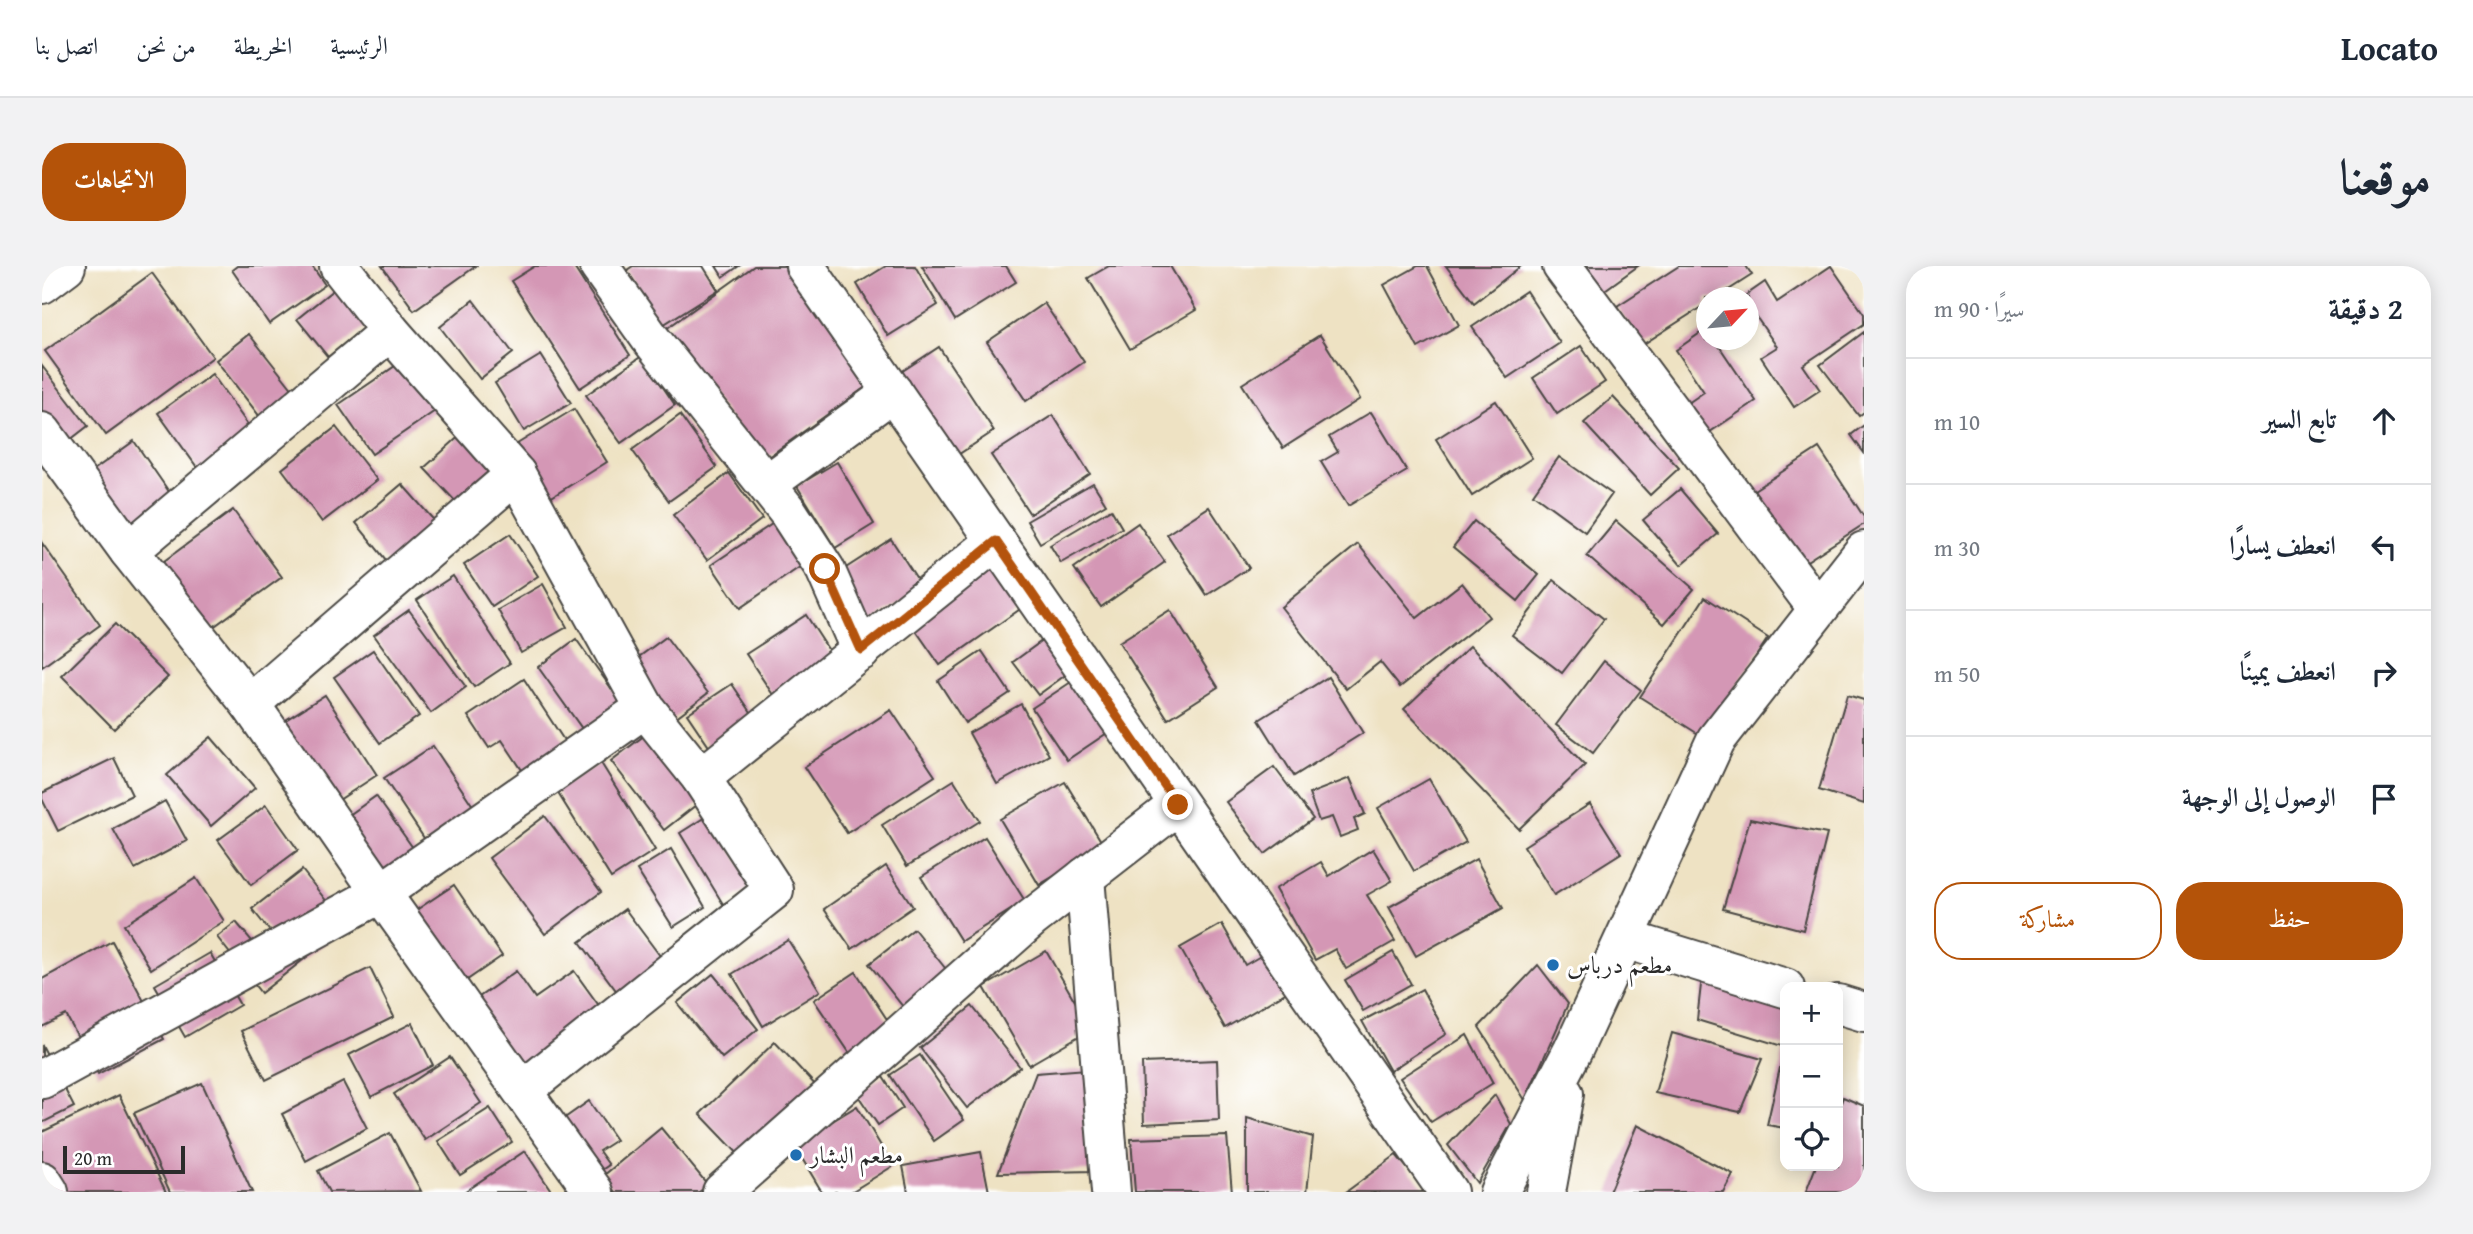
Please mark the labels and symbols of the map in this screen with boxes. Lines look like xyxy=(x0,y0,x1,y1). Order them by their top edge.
north arrow xyxy=(1696,287,1759,350)
route start xyxy=(809,553,840,584)
route end xyxy=(1162,789,1193,820)
place label: مطعم درباس xyxy=(1567,947,1672,987)
marker: مطعم درباس xyxy=(1545,957,1561,973)
place label: مطعم البشار xyxy=(808,1137,903,1177)
scale bar xyxy=(63,1143,186,1175)
marker: مطعم البشار xyxy=(788,1147,804,1163)

